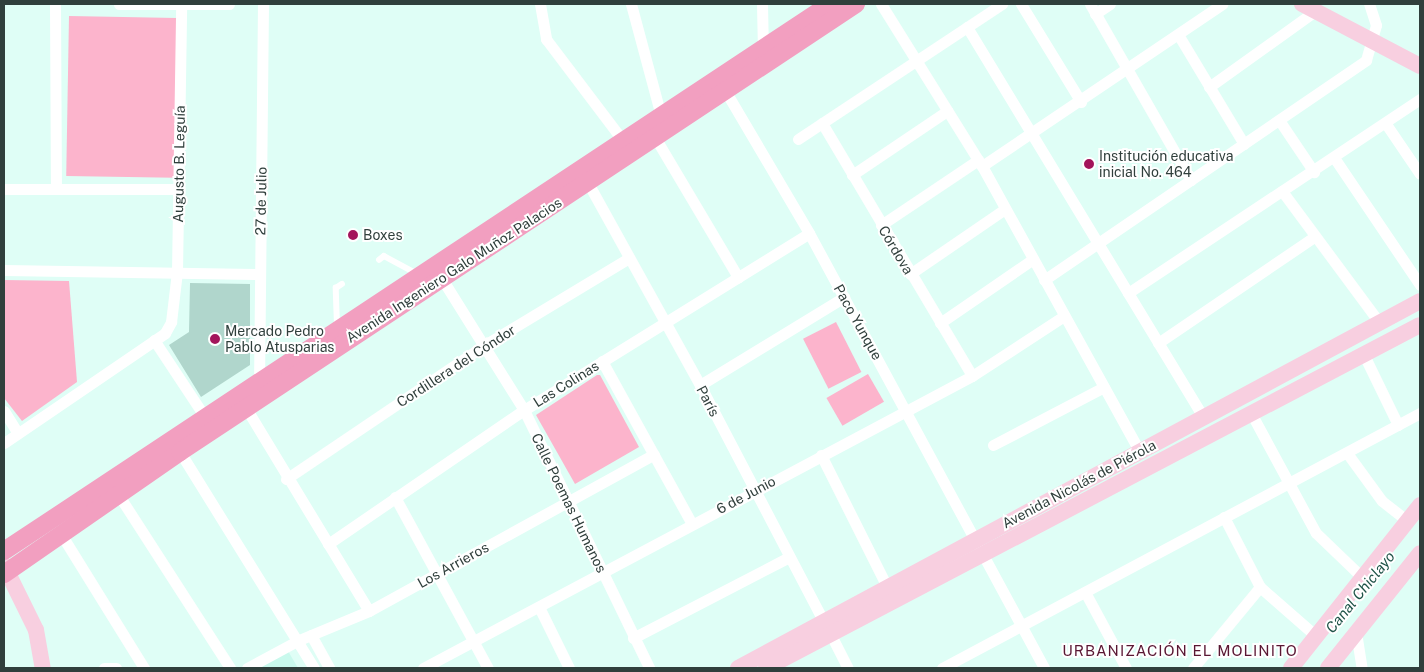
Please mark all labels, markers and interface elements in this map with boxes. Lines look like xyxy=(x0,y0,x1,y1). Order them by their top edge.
street label: Augusto B. Leguía xyxy=(170,105,188,223)
place label: Institución educativa inicial No. 464 xyxy=(1099,148,1234,180)
marker: Institución educativa inicial No. 464 xyxy=(1083,158,1095,170)
street label: 27 de Julio xyxy=(252,166,270,236)
street label: Avenida Ingeniero Galo Muñoz Palacios xyxy=(343,194,565,346)
street label: Córdova xyxy=(875,223,917,277)
place label: Boxes xyxy=(363,227,402,243)
marker: Boxes xyxy=(347,229,359,241)
street label: Paco Yunque xyxy=(830,281,886,363)
street label: Cordillera del Cóndor xyxy=(393,321,519,411)
place label: Mercado Pedro Pablo Atusparias xyxy=(225,323,335,356)
marker: Mercado Pedro Pablo Atusparias xyxy=(209,333,221,345)
street label: Las Colinas xyxy=(530,357,602,411)
street label: París xyxy=(693,383,723,419)
street label: Calle Poemas Humanos xyxy=(528,430,610,576)
street label: Avenida Nicolás de Piérola xyxy=(999,436,1159,532)
street label: 6 de Junio xyxy=(713,472,779,518)
street label: Los Arrieros xyxy=(414,539,492,591)
water label: Canal Chiclayo xyxy=(1322,548,1398,636)
district label: URBANIZACIÓN EL MOLINITO xyxy=(1059,642,1301,660)

